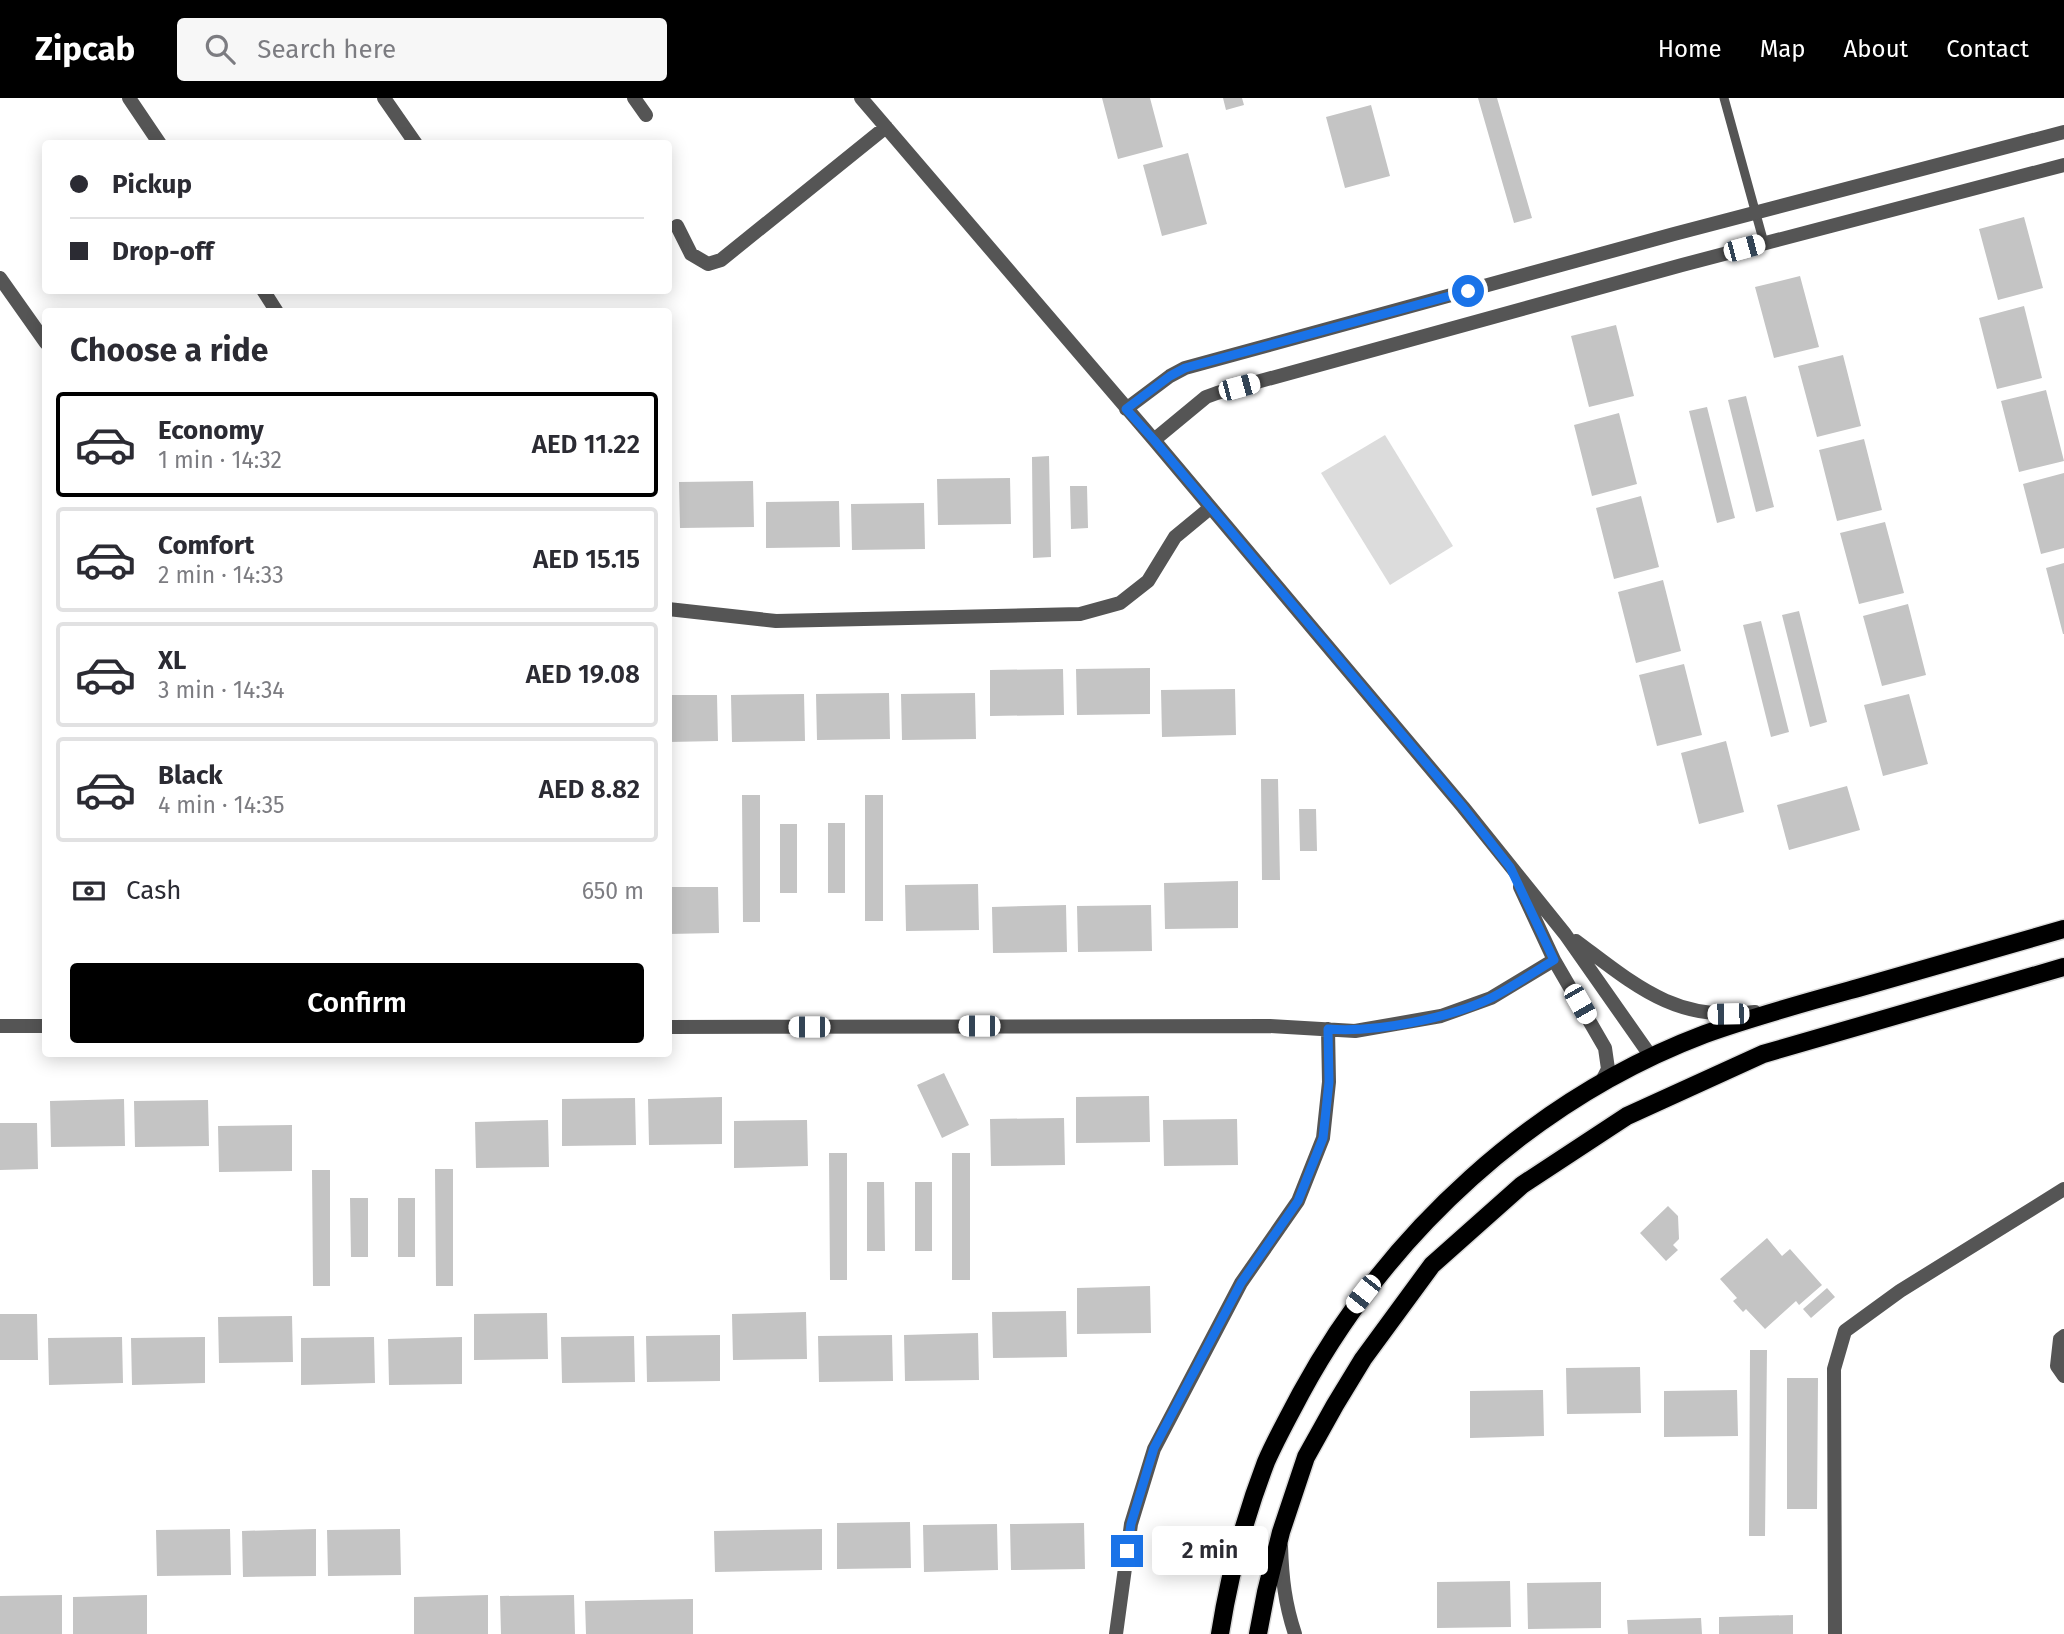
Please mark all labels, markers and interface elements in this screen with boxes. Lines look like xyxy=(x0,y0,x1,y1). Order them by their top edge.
search box xyxy=(177,18,667,81)
text: Zipcab xyxy=(35,29,135,69)
icon: search xyxy=(201,30,239,68)
text: Search here xyxy=(257,34,396,65)
text: Home xyxy=(1658,35,1722,63)
text: Map xyxy=(1760,35,1806,63)
text: About xyxy=(1844,35,1908,63)
text: Contact xyxy=(1946,35,2029,63)
text: Pickup xyxy=(112,169,192,200)
car xyxy=(1721,232,1768,264)
text: Drop-off xyxy=(112,236,214,267)
route start xyxy=(1452,275,1484,307)
text: Choose a ride xyxy=(70,331,268,369)
car xyxy=(1216,371,1263,403)
icon: car xyxy=(74,413,137,476)
text: Economy xyxy=(158,415,264,446)
text: AED 11.22 xyxy=(532,429,640,460)
text: 1 min · 14:32 xyxy=(158,446,282,474)
icon: car xyxy=(74,528,137,591)
text: Comfort xyxy=(158,530,254,561)
text: AED 15.15 xyxy=(533,544,640,575)
text: 2 min · 14:33 xyxy=(158,561,284,589)
icon: car xyxy=(74,643,137,706)
text: XL xyxy=(158,645,186,676)
text: AED 19.08 xyxy=(526,659,640,690)
text: 3 min · 14:34 xyxy=(158,676,284,704)
icon: car xyxy=(74,758,137,821)
text: Black xyxy=(158,760,223,791)
text: AED 8.82 xyxy=(539,774,640,805)
text: 4 min · 14:35 xyxy=(158,791,285,819)
icon: cash xyxy=(70,872,108,910)
text: Cash xyxy=(126,875,182,906)
text: 650 m xyxy=(582,877,644,905)
button: Confirm xyxy=(70,963,644,1043)
car xyxy=(1561,981,1600,1027)
car xyxy=(1707,1003,1750,1025)
car xyxy=(959,1016,1001,1037)
car xyxy=(789,1017,831,1038)
car xyxy=(1342,1271,1385,1317)
callout: 2 min xyxy=(1152,1526,1267,1576)
route end xyxy=(1111,1535,1143,1567)
text: 2 min xyxy=(1182,1536,1238,1564)

